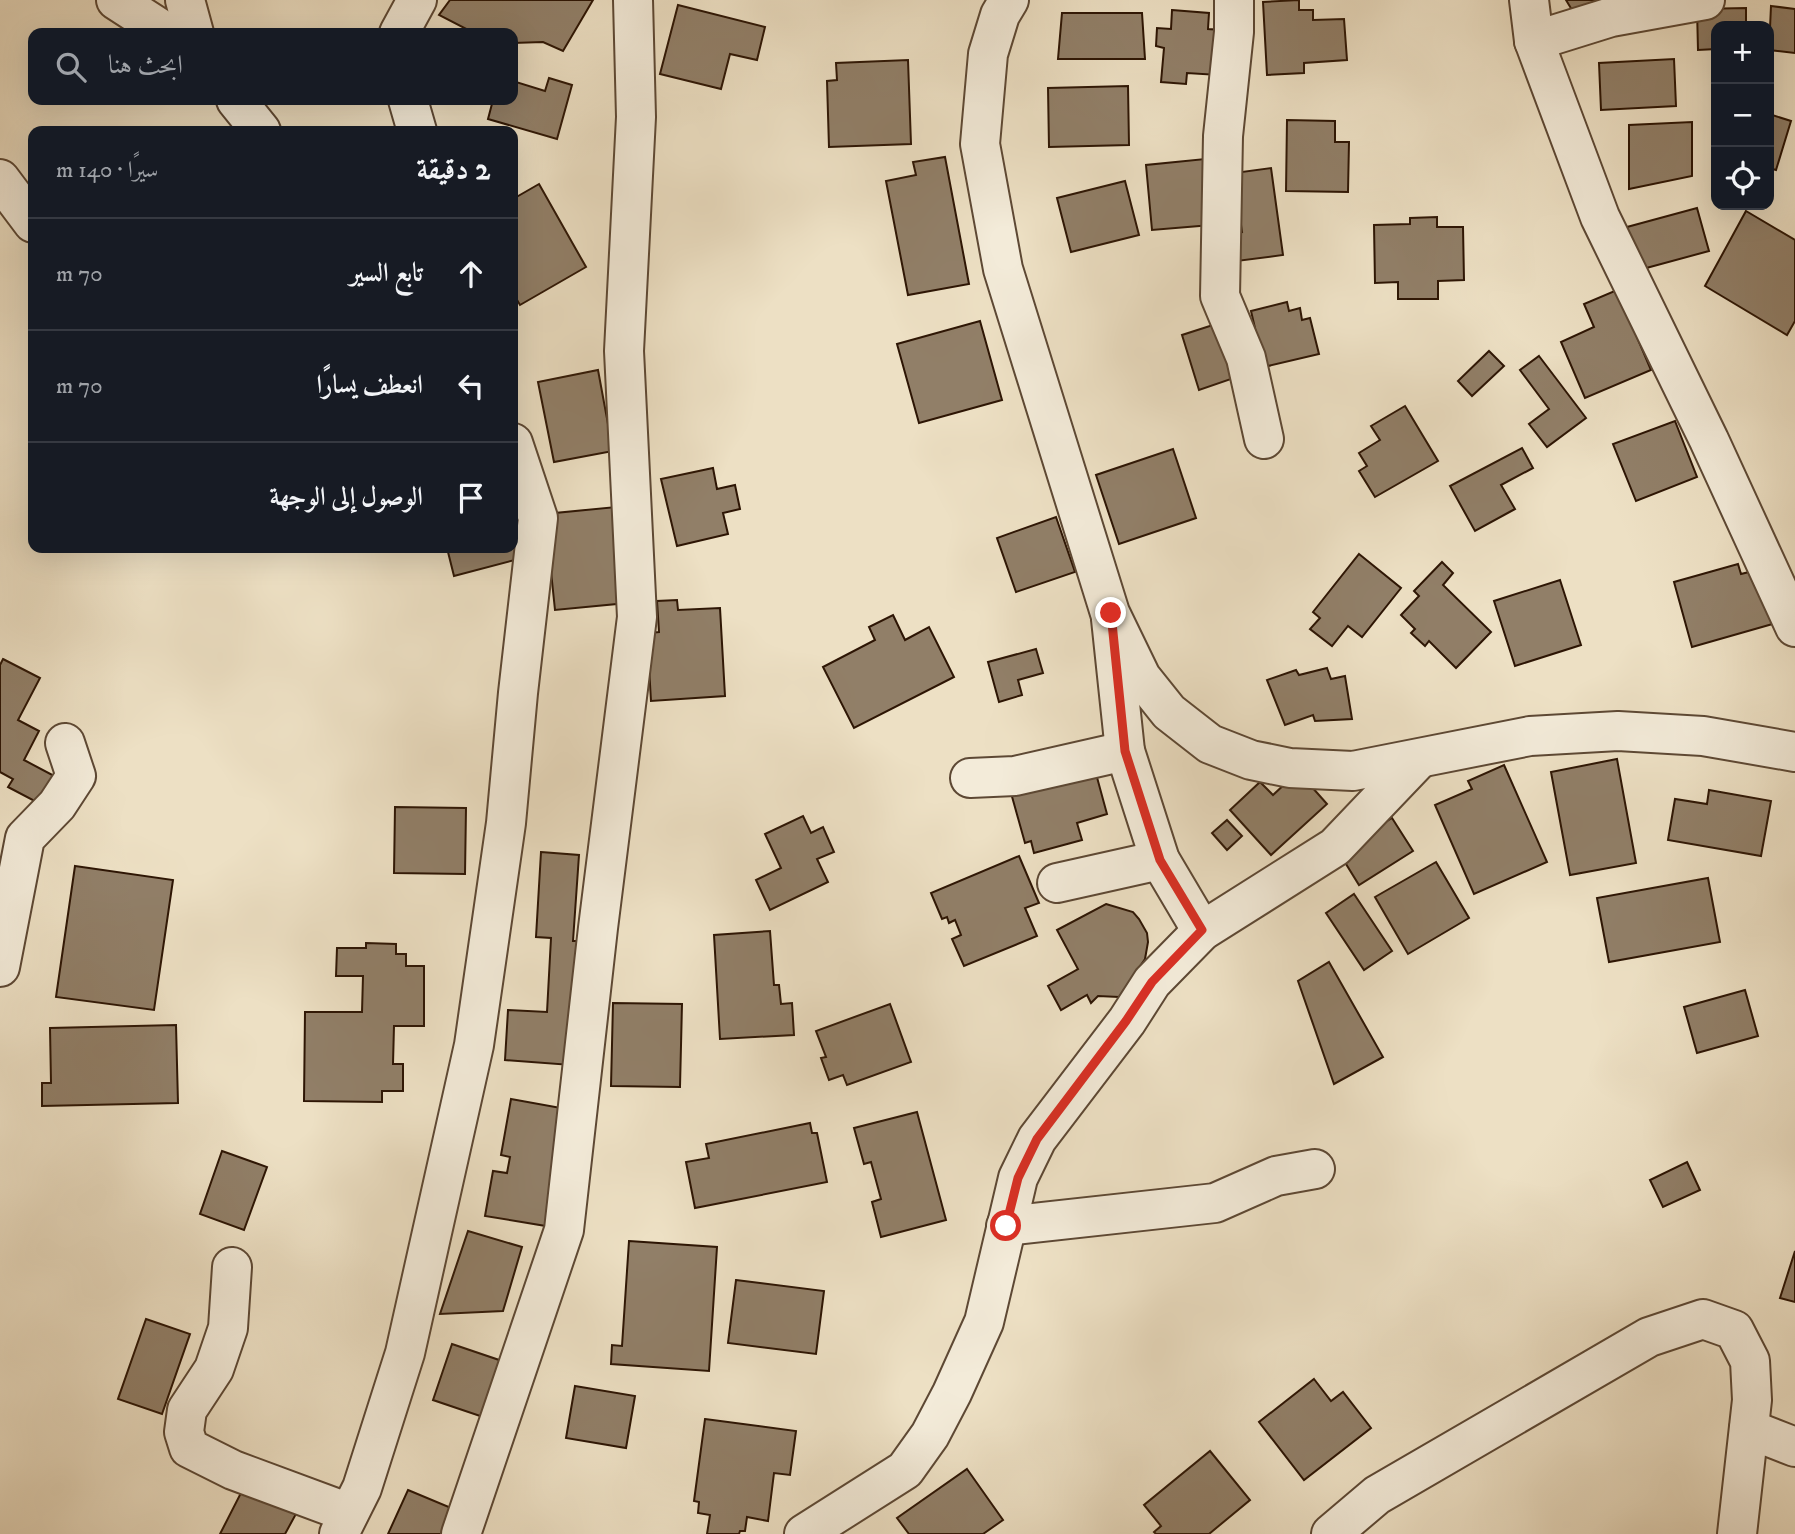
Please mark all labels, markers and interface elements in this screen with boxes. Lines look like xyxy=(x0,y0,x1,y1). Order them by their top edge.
map controls xyxy=(1711,21,1774,210)
button: + xyxy=(1711,21,1774,84)
search box xyxy=(28,28,518,105)
icon: search xyxy=(52,48,90,86)
text: ابحث هنا xyxy=(108,49,183,82)
button: − xyxy=(1711,84,1774,147)
button: locate xyxy=(1711,147,1774,210)
text: 2 دقيقة xyxy=(416,152,490,189)
text: سيرًا · 140 m xyxy=(56,156,158,185)
icon: ahead xyxy=(452,255,490,293)
text: تابع السير xyxy=(350,257,423,290)
text: 70 m xyxy=(56,260,103,289)
icon: left xyxy=(452,367,490,405)
text: انعطف يسارًا xyxy=(316,369,423,402)
text: 70 m xyxy=(56,372,103,401)
icon: arrive xyxy=(452,479,490,517)
text: الوصول إلى الوجهة xyxy=(269,481,423,514)
route end xyxy=(1095,597,1126,628)
route start xyxy=(990,1210,1021,1241)

